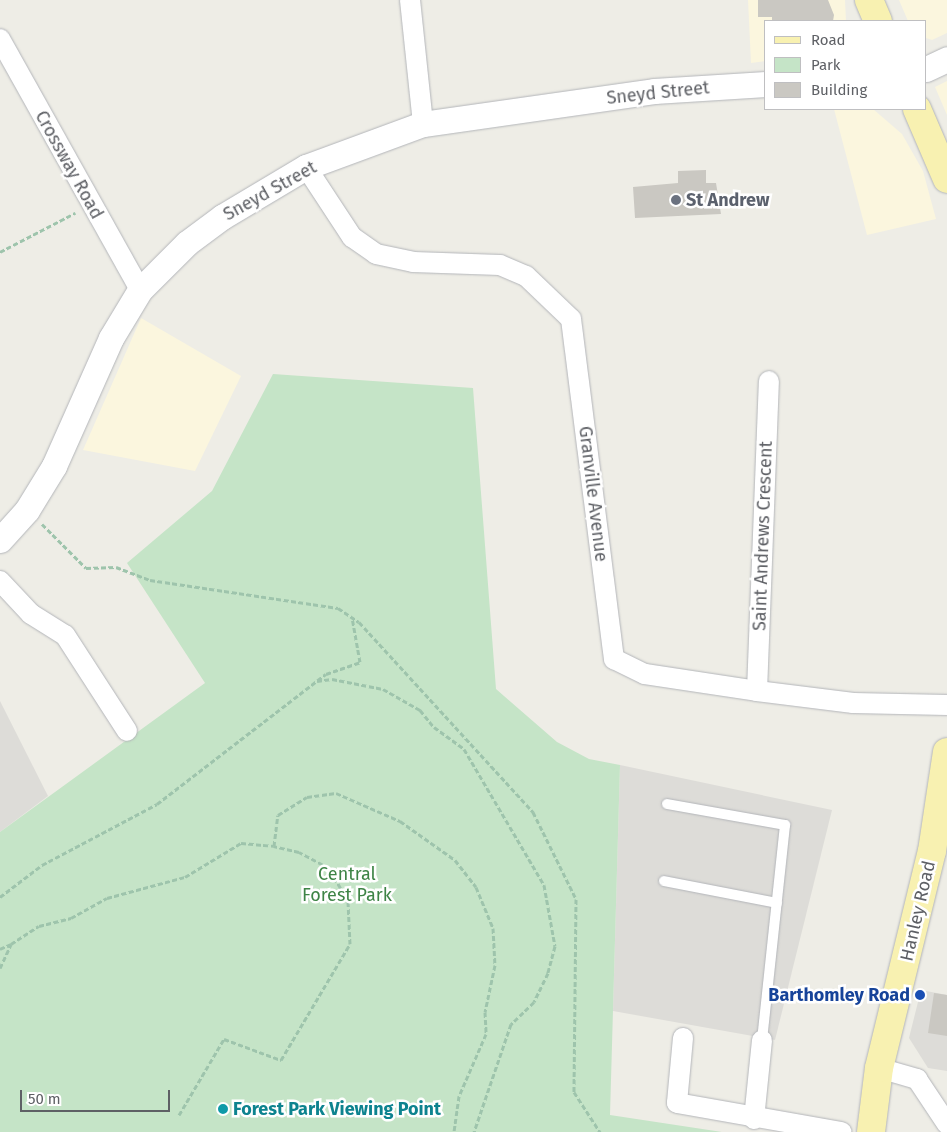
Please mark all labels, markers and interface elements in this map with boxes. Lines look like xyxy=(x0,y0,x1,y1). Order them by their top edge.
legend xyxy=(764,20,927,110)
text: Road xyxy=(811,31,846,49)
text: Park xyxy=(811,56,841,74)
street label: Sneyd Street xyxy=(606,77,710,109)
text: Building xyxy=(811,81,867,99)
street label: Crossway Road xyxy=(30,107,108,223)
street label: Sneyd Street xyxy=(220,157,320,225)
place label: St Andrew xyxy=(686,189,769,211)
marker: St Andrew xyxy=(670,194,682,206)
street label: Granville Avenue xyxy=(574,425,612,563)
street label: Saint Andrews Crescent xyxy=(749,441,777,631)
street label: Hanley Road xyxy=(896,859,940,963)
park label: Central Forest Park xyxy=(302,864,392,906)
place label: Barthomley Road xyxy=(768,984,910,1006)
marker: Barthomley Road xyxy=(914,989,926,1001)
scale bar xyxy=(22,1080,172,1112)
text: 50 m xyxy=(28,1090,61,1108)
place label: Forest Park Viewing Point xyxy=(233,1098,441,1120)
marker: Forest Park Viewing Point xyxy=(217,1103,229,1115)

